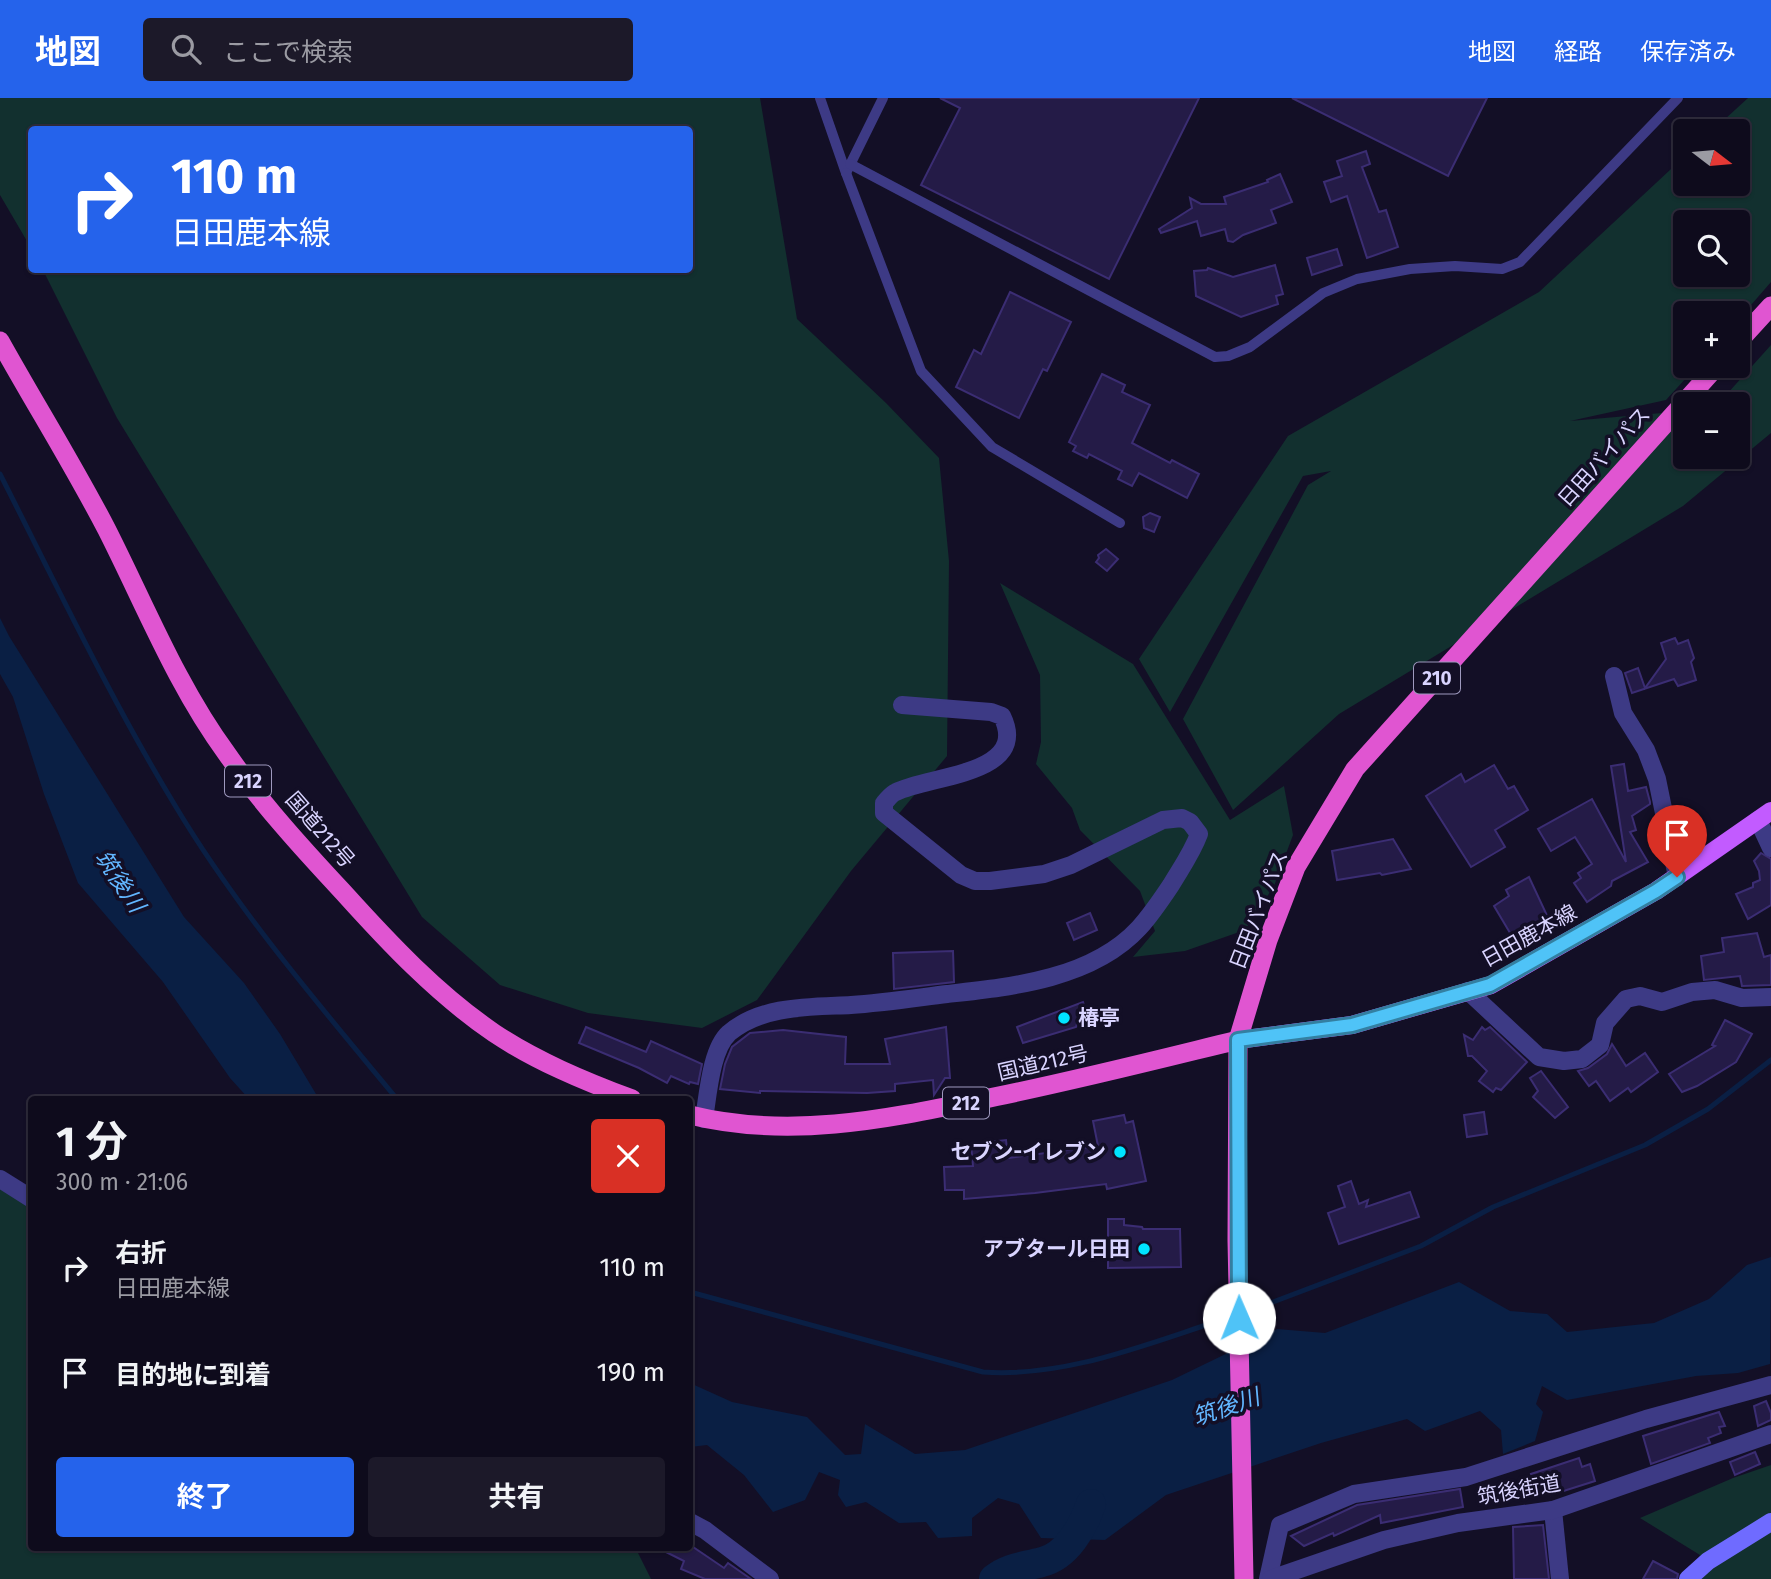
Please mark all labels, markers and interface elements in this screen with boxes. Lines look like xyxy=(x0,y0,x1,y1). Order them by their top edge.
search box xyxy=(143,18,633,81)
icon: search xyxy=(167,30,205,68)
text: 地図 xyxy=(35,32,101,72)
text: ここで検索 xyxy=(223,37,353,68)
text: 地図 xyxy=(1468,38,1516,66)
text: 経路 xyxy=(1554,38,1602,66)
text: 保存済み xyxy=(1640,38,1736,66)
north arrow xyxy=(1673,119,1750,196)
map controls xyxy=(1673,119,1750,469)
text: 110 m xyxy=(171,147,297,206)
icon: right xyxy=(56,154,147,245)
button: search xyxy=(1673,210,1750,287)
text: 日田鹿本線 xyxy=(171,214,331,252)
button: + xyxy=(1673,301,1750,378)
button: − xyxy=(1673,392,1750,469)
street label: 日田バイパス xyxy=(1552,402,1656,512)
road number: 210 xyxy=(1414,663,1460,694)
road number: 212 xyxy=(225,766,271,796)
street label: 国道212号 xyxy=(280,787,360,873)
pin xyxy=(1647,805,1707,877)
icon: arrive xyxy=(1658,816,1696,854)
water label: 筑後川 xyxy=(89,845,153,920)
street label: 日田バイパス xyxy=(1224,847,1294,973)
street label: 日田鹿本線 xyxy=(1477,899,1581,973)
place label: 椿亭 xyxy=(1078,1005,1120,1031)
marker: 椿亭 xyxy=(1056,1010,1072,1026)
street label: 国道212号 xyxy=(995,1040,1091,1086)
road number: 212 xyxy=(943,1088,989,1119)
text: 1 分 xyxy=(56,1117,127,1167)
button: close xyxy=(591,1119,665,1193)
place label: セブン-イレブン xyxy=(950,1139,1106,1165)
marker: セブン-イレブン xyxy=(1112,1144,1128,1160)
text: 300 m · 21:06 xyxy=(56,1168,188,1196)
place label: アブタール日田 xyxy=(983,1236,1130,1262)
text: 右折 xyxy=(115,1238,167,1269)
marker: アブタール日田 xyxy=(1136,1241,1152,1257)
icon: right xyxy=(56,1249,94,1287)
text: 110 m xyxy=(599,1252,665,1283)
text: 日田鹿本線 xyxy=(115,1274,230,1302)
position arrow xyxy=(1202,1281,1276,1355)
icon: arrive xyxy=(56,1354,94,1392)
text: 190 m xyxy=(596,1357,665,1388)
text: 目的地に到着 xyxy=(115,1360,271,1391)
water label: 筑後川 xyxy=(1189,1382,1266,1431)
button: 終了 xyxy=(56,1457,354,1537)
button: 共有 xyxy=(368,1457,665,1537)
street label: 筑後街道 xyxy=(1475,1470,1563,1510)

